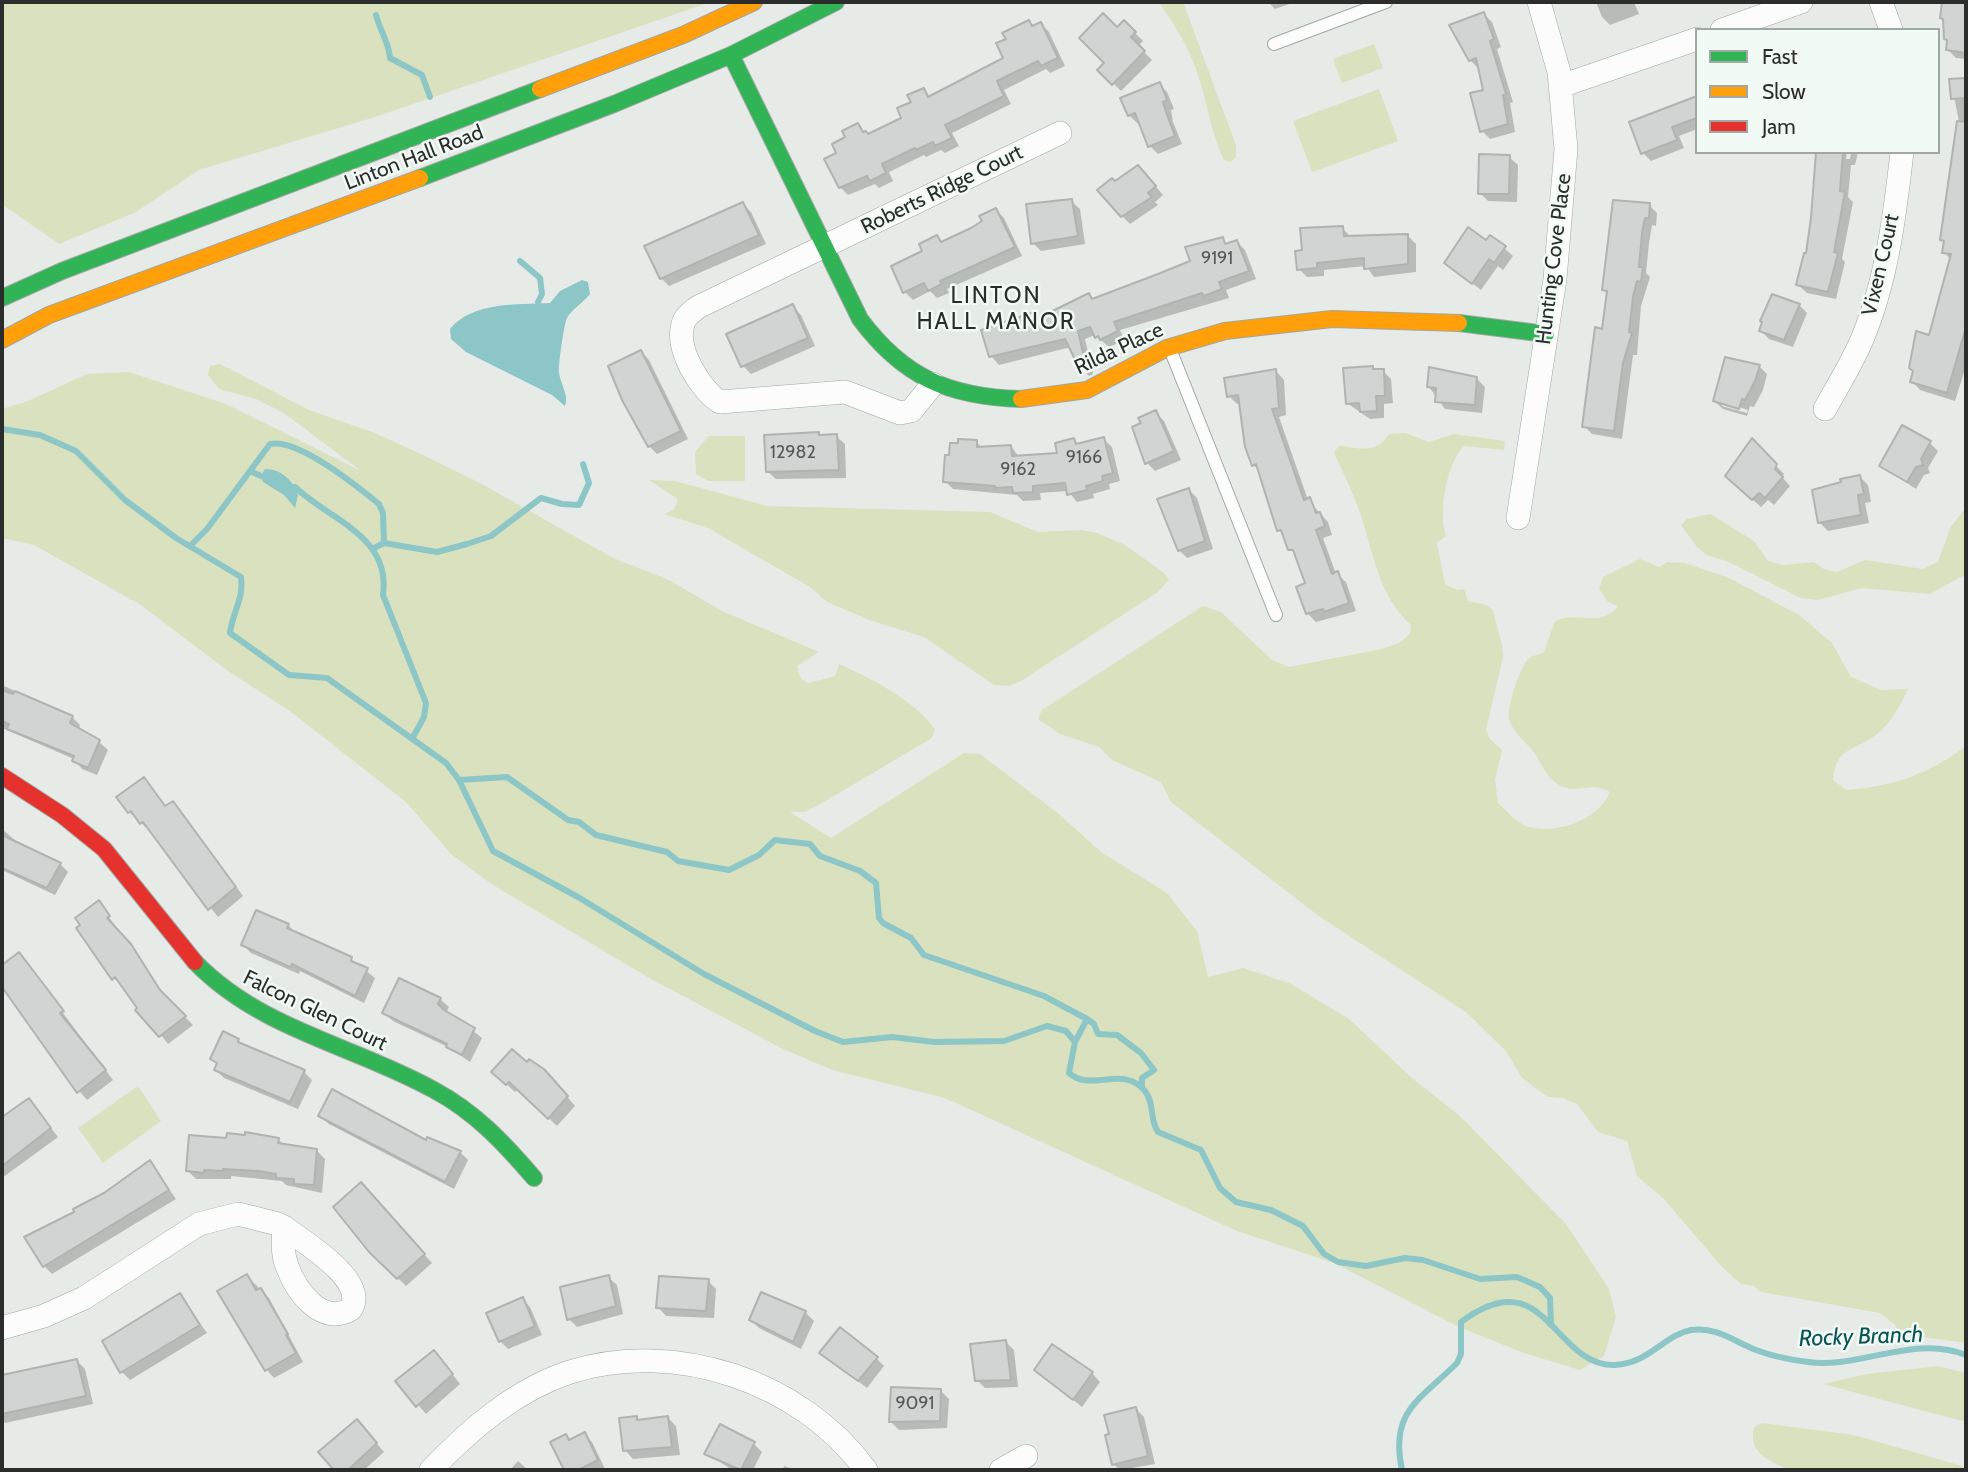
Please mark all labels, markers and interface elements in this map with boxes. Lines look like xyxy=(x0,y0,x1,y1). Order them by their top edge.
legend xyxy=(1695,28,1940,154)
text: Fast xyxy=(1762,44,1798,69)
text: Slow xyxy=(1762,79,1806,104)
text: Jam xyxy=(1762,114,1796,139)
street label: Linton Hall Road xyxy=(341,120,487,196)
street label: Roberts Ridge Court xyxy=(857,140,1027,240)
street label: Hunting Cove Place xyxy=(1531,172,1577,346)
street label: Vixen Court xyxy=(1857,212,1905,318)
house number: 9191 xyxy=(1201,248,1233,270)
district label: LINTON HALL MANOR xyxy=(918,282,1074,336)
street label: Rilda Place xyxy=(1070,317,1168,381)
house number: 12982 xyxy=(770,442,816,464)
house number: 9166 xyxy=(1066,447,1102,469)
house number: 9162 xyxy=(1000,459,1036,481)
street label: Falcon Glen Court xyxy=(239,965,391,1057)
water label: Rocky Branch xyxy=(1798,1321,1924,1353)
house number: 9091 xyxy=(896,1393,934,1415)

